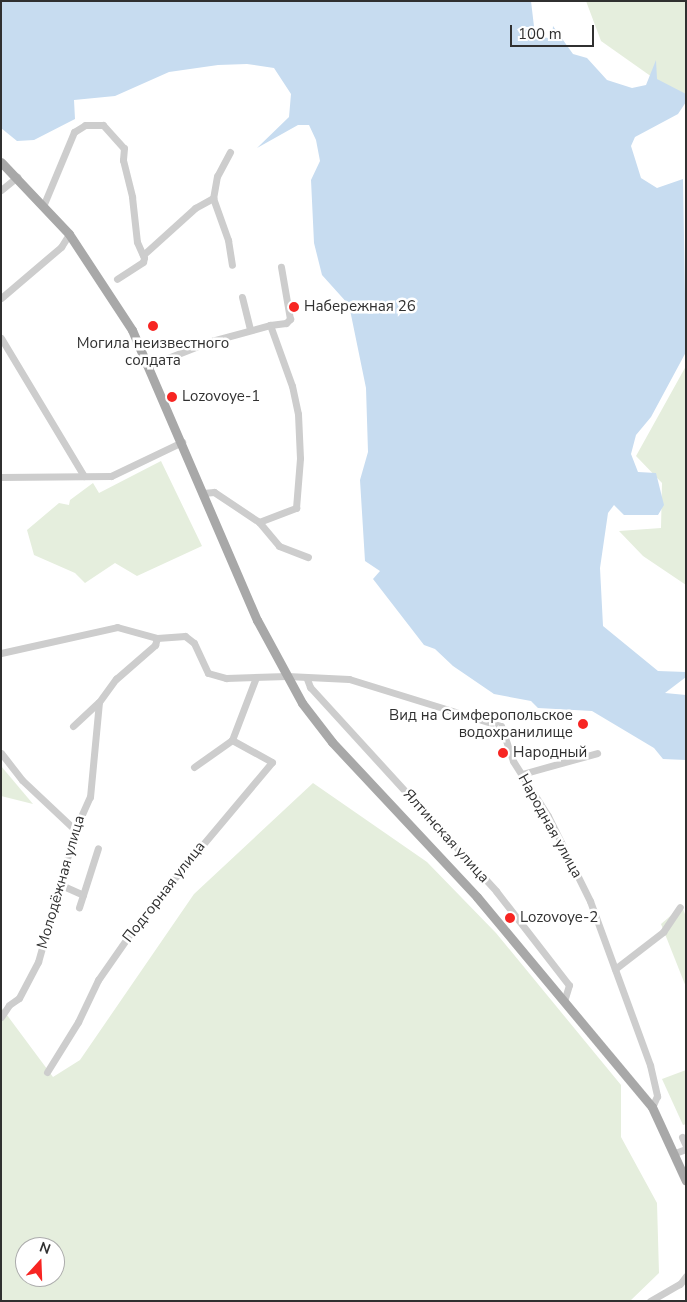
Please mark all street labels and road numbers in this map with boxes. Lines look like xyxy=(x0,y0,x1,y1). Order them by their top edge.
street label: Народная улица xyxy=(514,771,586,881)
street label: Ялтинская улица xyxy=(399,785,493,887)
street label: Молодёжная улица xyxy=(33,813,89,951)
street label: Подгорная улица xyxy=(119,838,209,946)

